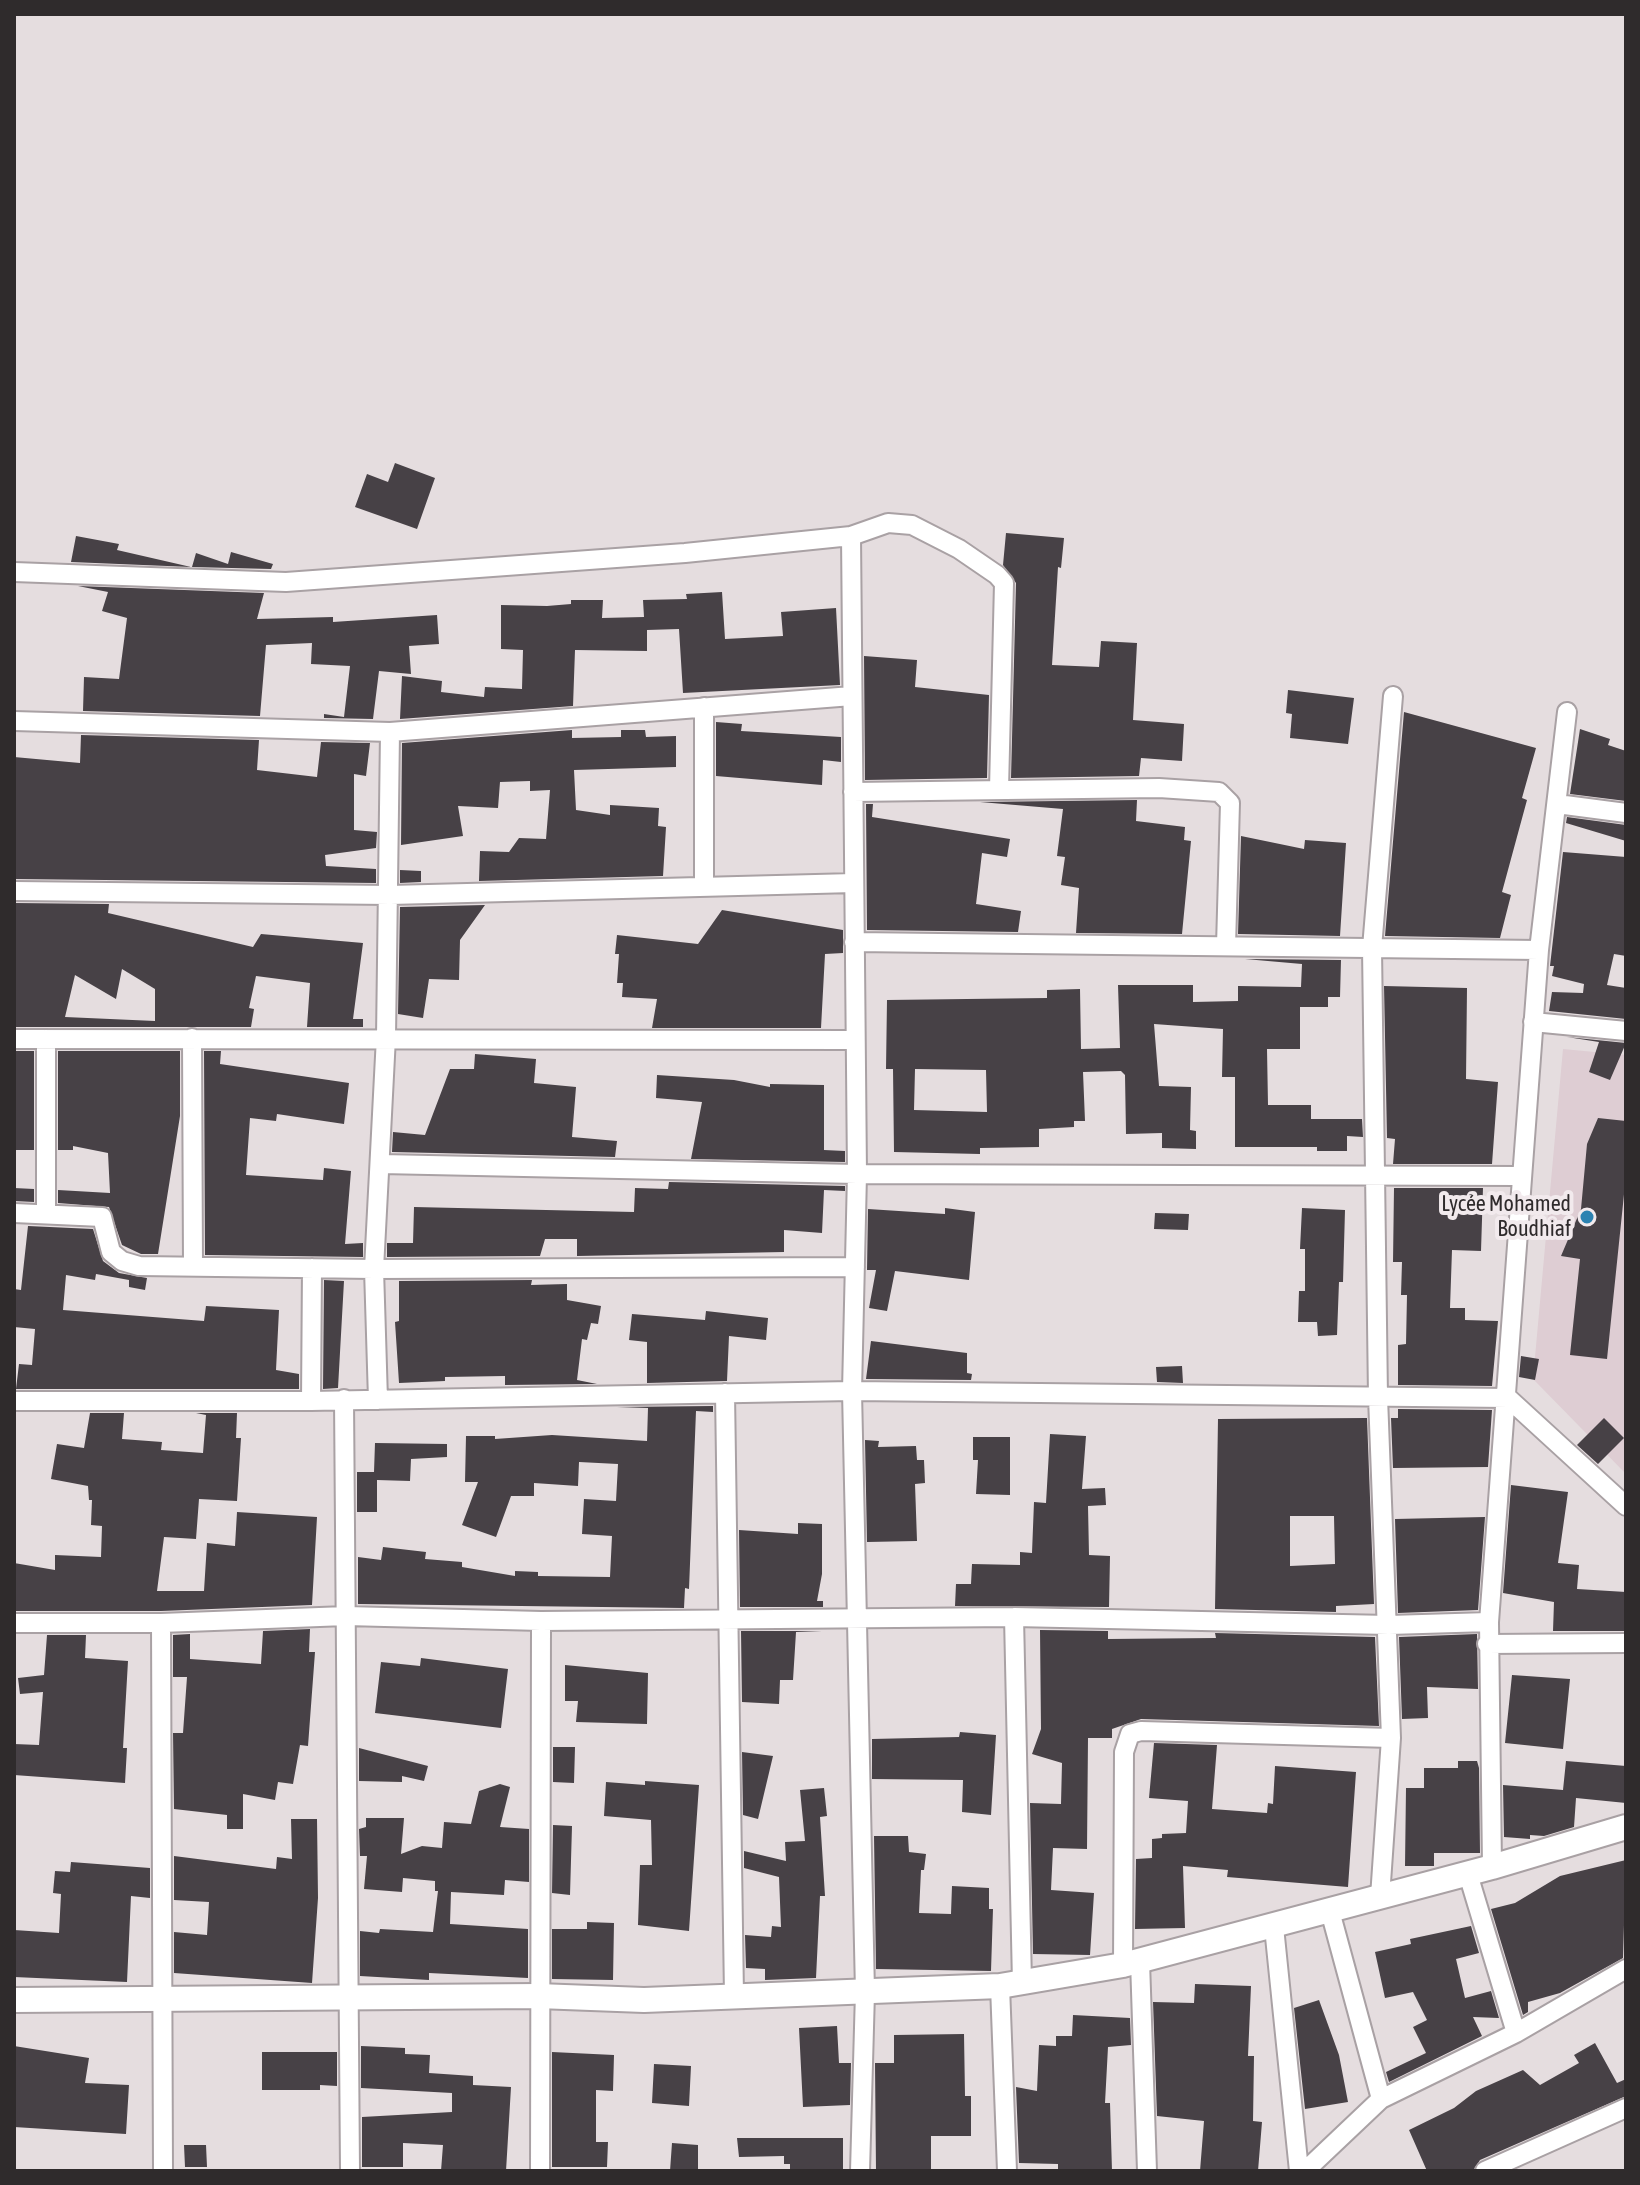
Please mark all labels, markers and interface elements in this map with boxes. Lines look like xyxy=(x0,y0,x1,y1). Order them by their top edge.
place label: Lycée Mohamed Boudhiaf xyxy=(1441,1191,1571,1242)
marker: Lycée Mohamed Boudhiaf xyxy=(1578,1208,1596,1226)

